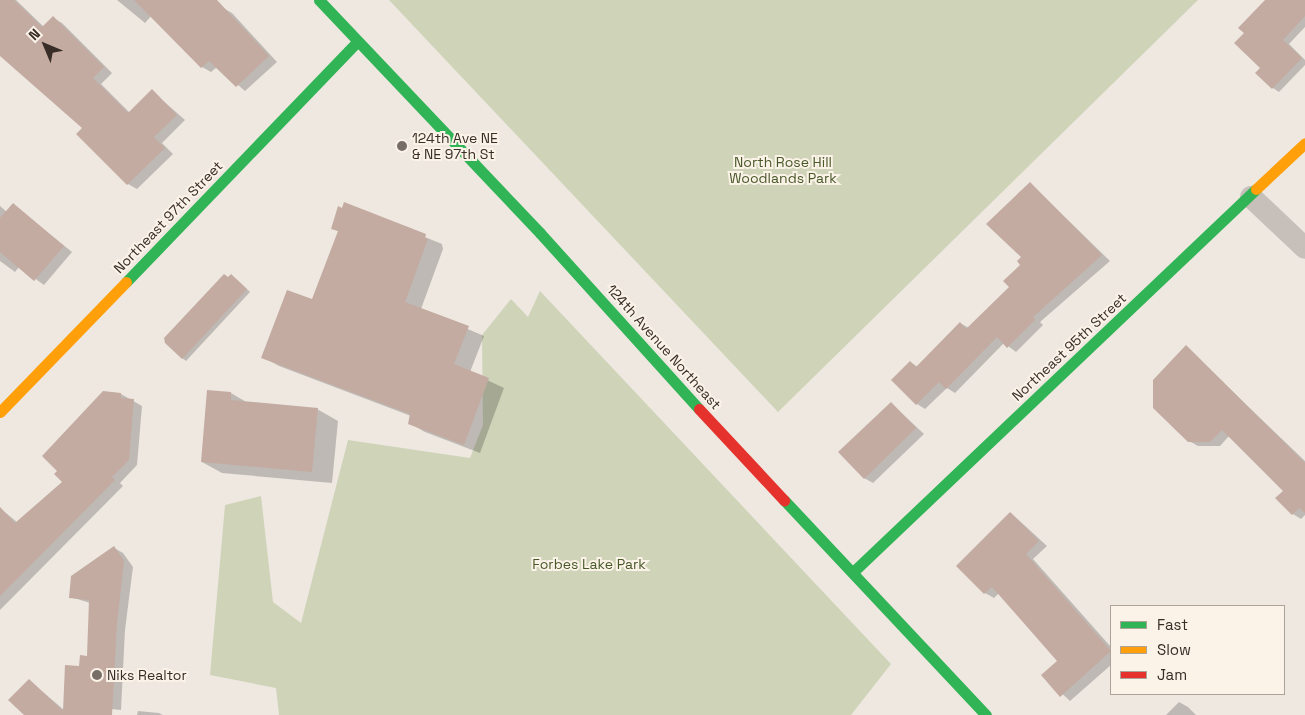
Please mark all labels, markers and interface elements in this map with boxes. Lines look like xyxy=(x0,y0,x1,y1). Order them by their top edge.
north arrow xyxy=(20,20,70,70)
text: N xyxy=(25,25,44,44)
place label: 124th Ave NE & NE 97th St xyxy=(412,130,498,162)
marker: 124th Ave NE & NE 97th St xyxy=(396,140,408,152)
park label: North Rose Hill Woodlands Park xyxy=(729,154,837,186)
street label: Northeast 97th Street xyxy=(110,157,226,277)
street label: 124th Avenue Northeast xyxy=(603,281,725,413)
street label: Northeast 95th Street xyxy=(1008,290,1130,404)
park label: Forbes Lake Park xyxy=(532,556,646,572)
legend xyxy=(1110,605,1285,695)
text: Fast xyxy=(1157,615,1188,634)
text: Slow xyxy=(1157,640,1191,659)
text: Jam xyxy=(1157,665,1187,684)
place label: Niks Realtor xyxy=(107,667,187,683)
marker: Niks Realtor xyxy=(91,669,103,681)

